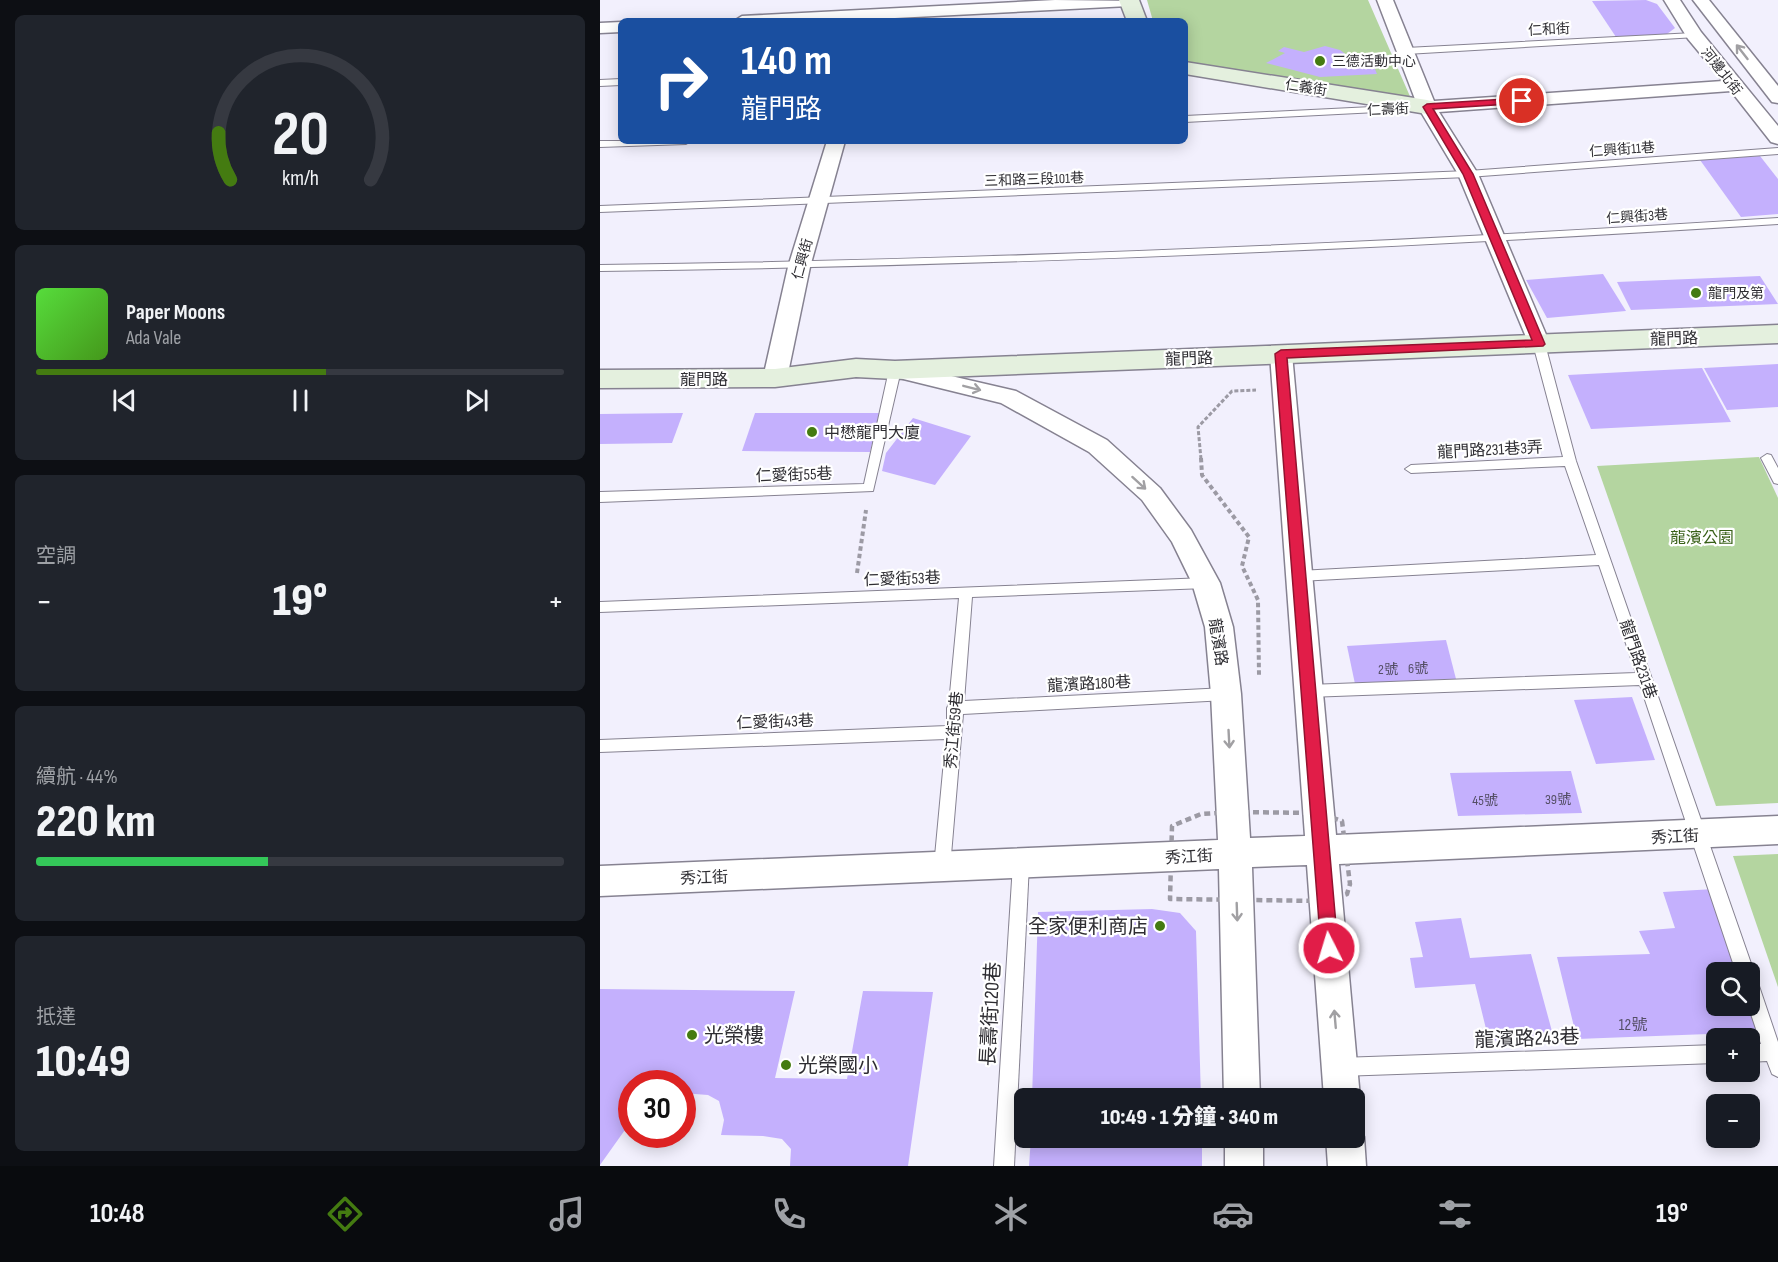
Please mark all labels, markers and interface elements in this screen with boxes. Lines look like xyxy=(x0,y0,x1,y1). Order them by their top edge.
street label: 仁和街 xyxy=(1528,20,1570,39)
text: 140 m xyxy=(741,36,832,87)
icon: right xyxy=(642,42,720,120)
street label: 河邊北街 xyxy=(1698,44,1746,99)
one-way arrow xyxy=(1736,44,1749,60)
place label: 三德活動中心 xyxy=(1332,53,1416,70)
marker: 三德活動中心 xyxy=(1313,54,1327,68)
pin xyxy=(1496,75,1547,126)
street label: 仁義街 xyxy=(1284,76,1328,99)
icon: arrive xyxy=(1505,84,1538,117)
text: 龍門路 xyxy=(741,94,822,126)
text: 20 xyxy=(271,98,329,173)
street label: 仁壽街 xyxy=(1367,100,1409,119)
street label: 仁興街11巷 xyxy=(1589,139,1655,160)
text: km/h xyxy=(281,166,319,191)
street label: 三和路三段101巷 xyxy=(984,169,1084,190)
street label: 仁興街3巷 xyxy=(1606,206,1668,227)
street label: 仁興街 xyxy=(789,237,816,282)
place label: 龍門及第 xyxy=(1708,285,1764,302)
marker: 龍門及第 xyxy=(1689,286,1703,300)
text: Paper Moons xyxy=(126,299,225,326)
text: Ada Vale xyxy=(126,326,181,350)
street label: 龍門路 xyxy=(1650,329,1698,350)
street label: 龍門路 xyxy=(1165,349,1213,370)
street label: 龍門路 xyxy=(680,371,728,390)
one-way arrow xyxy=(962,383,981,395)
icon: previous xyxy=(108,384,141,417)
icon: pause xyxy=(284,384,317,417)
icon: next xyxy=(460,384,493,417)
place label: 中懋龍門大廈 xyxy=(824,424,920,443)
marker: 中懋龍門大廈 xyxy=(805,425,819,439)
street label: 龍門路231巷3弄 xyxy=(1437,438,1543,463)
street label: 仁愛街55巷 xyxy=(755,465,833,486)
one-way arrow xyxy=(1131,476,1146,490)
park label: 龍濱公園 xyxy=(1670,529,1734,548)
text: 空調 xyxy=(36,544,76,568)
street label: 仁愛街53巷 xyxy=(863,569,941,590)
text: 19° xyxy=(273,574,327,629)
text: − xyxy=(36,582,52,622)
text: + xyxy=(548,582,564,622)
street label: 龍濱路 xyxy=(1204,617,1231,667)
street label: 龍門路231巷 xyxy=(1615,617,1660,702)
house number: 6號 xyxy=(1408,660,1428,677)
house number: 2號 xyxy=(1378,661,1398,678)
street label: 龍濱路180巷 xyxy=(1047,673,1131,696)
street label: 秀江街59巷 xyxy=(942,691,967,770)
street label: 仁愛街43巷 xyxy=(736,712,814,733)
one-way arrow xyxy=(1223,728,1234,748)
text: 續航 · 44% xyxy=(36,765,118,789)
house number: 39號 xyxy=(1545,791,1571,808)
house number: 45號 xyxy=(1472,792,1498,809)
text: 220 km xyxy=(36,795,156,850)
street label: 秀江街 xyxy=(1651,827,1700,848)
street label: 秀江街 xyxy=(1165,847,1214,868)
street label: 秀江街 xyxy=(680,868,728,889)
one-way arrow xyxy=(1231,902,1242,922)
place label: 全家便利商店 xyxy=(1028,915,1148,939)
position arrow xyxy=(1297,916,1361,980)
marker: 全家便利商店 xyxy=(1153,919,1167,933)
street label: 長壽街120巷 xyxy=(976,961,1006,1067)
map controls xyxy=(1706,962,1760,1148)
button: search xyxy=(1706,962,1760,1016)
text: 抵達 xyxy=(36,1005,76,1029)
one-way arrow xyxy=(1329,1009,1340,1029)
house number: 12號 xyxy=(1619,1016,1647,1035)
place label: 光榮樓 xyxy=(704,1024,764,1048)
street label: 龍濱路243巷 xyxy=(1474,1025,1580,1053)
marker: 光榮樓 xyxy=(685,1028,699,1042)
button: + xyxy=(1706,1028,1760,1082)
text: 10:49 xyxy=(36,1035,131,1090)
place label: 光榮國小 xyxy=(798,1054,878,1078)
marker: 光榮國小 xyxy=(779,1058,793,1072)
speed limit sign: 30 xyxy=(618,1070,696,1148)
button: − xyxy=(1706,1094,1760,1148)
text: 10:49 · 1 分鐘 · 340 m xyxy=(1101,1104,1278,1131)
icon: directions xyxy=(324,1193,366,1235)
icon: music xyxy=(546,1193,588,1235)
icon: phone xyxy=(768,1193,810,1235)
icon: climate xyxy=(990,1193,1032,1235)
icon: car xyxy=(1212,1193,1254,1235)
icon: filters xyxy=(1434,1193,1476,1235)
text: 10:48 xyxy=(90,1198,144,1230)
text: 19° xyxy=(1656,1198,1688,1230)

